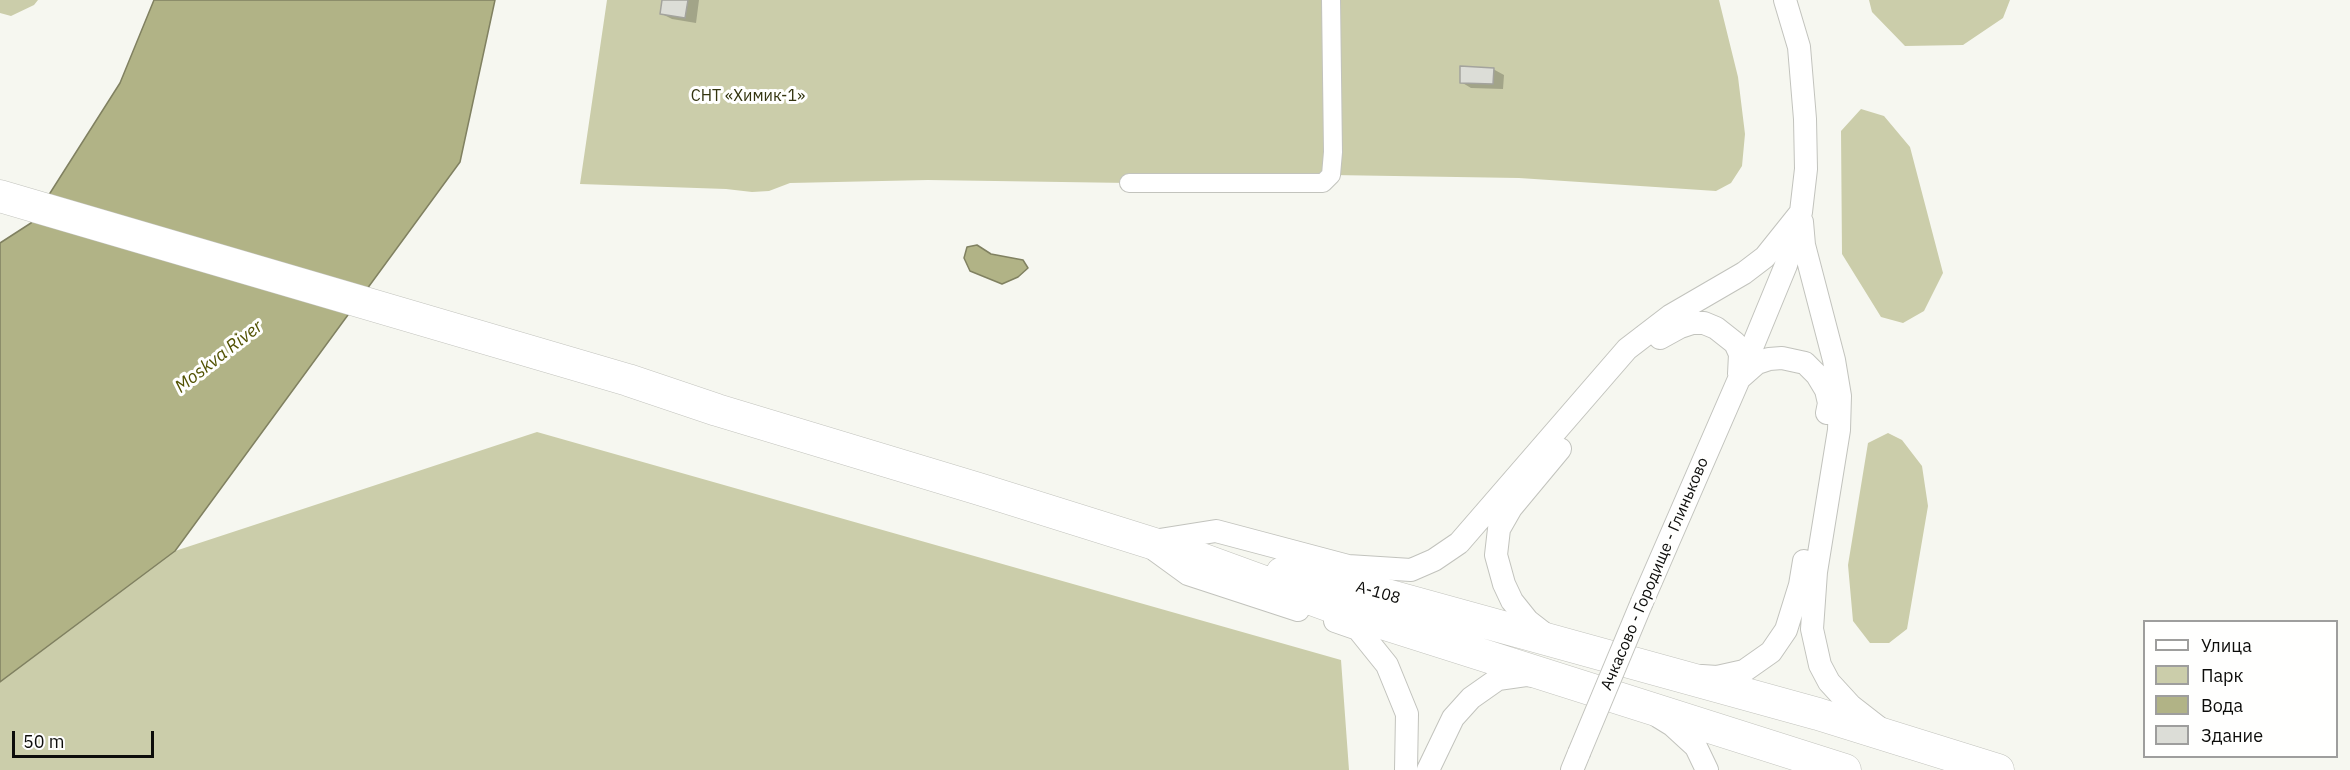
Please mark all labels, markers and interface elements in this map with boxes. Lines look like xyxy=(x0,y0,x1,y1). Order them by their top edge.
park label: СНТ «Химик-1» xyxy=(691,86,805,106)
water label: Moskva River xyxy=(171,316,267,398)
street label: Ачкасово - Городище - Глиньково xyxy=(1597,455,1713,693)
street label: А-108 xyxy=(1354,578,1402,608)
legend xyxy=(2143,620,2338,758)
text: Улица xyxy=(2201,634,2252,657)
text: Парк xyxy=(2201,664,2243,687)
text: Вода xyxy=(2201,694,2243,717)
scale bar xyxy=(15,719,158,757)
text: Здание xyxy=(2201,724,2263,747)
text: 50 m xyxy=(23,730,65,753)

